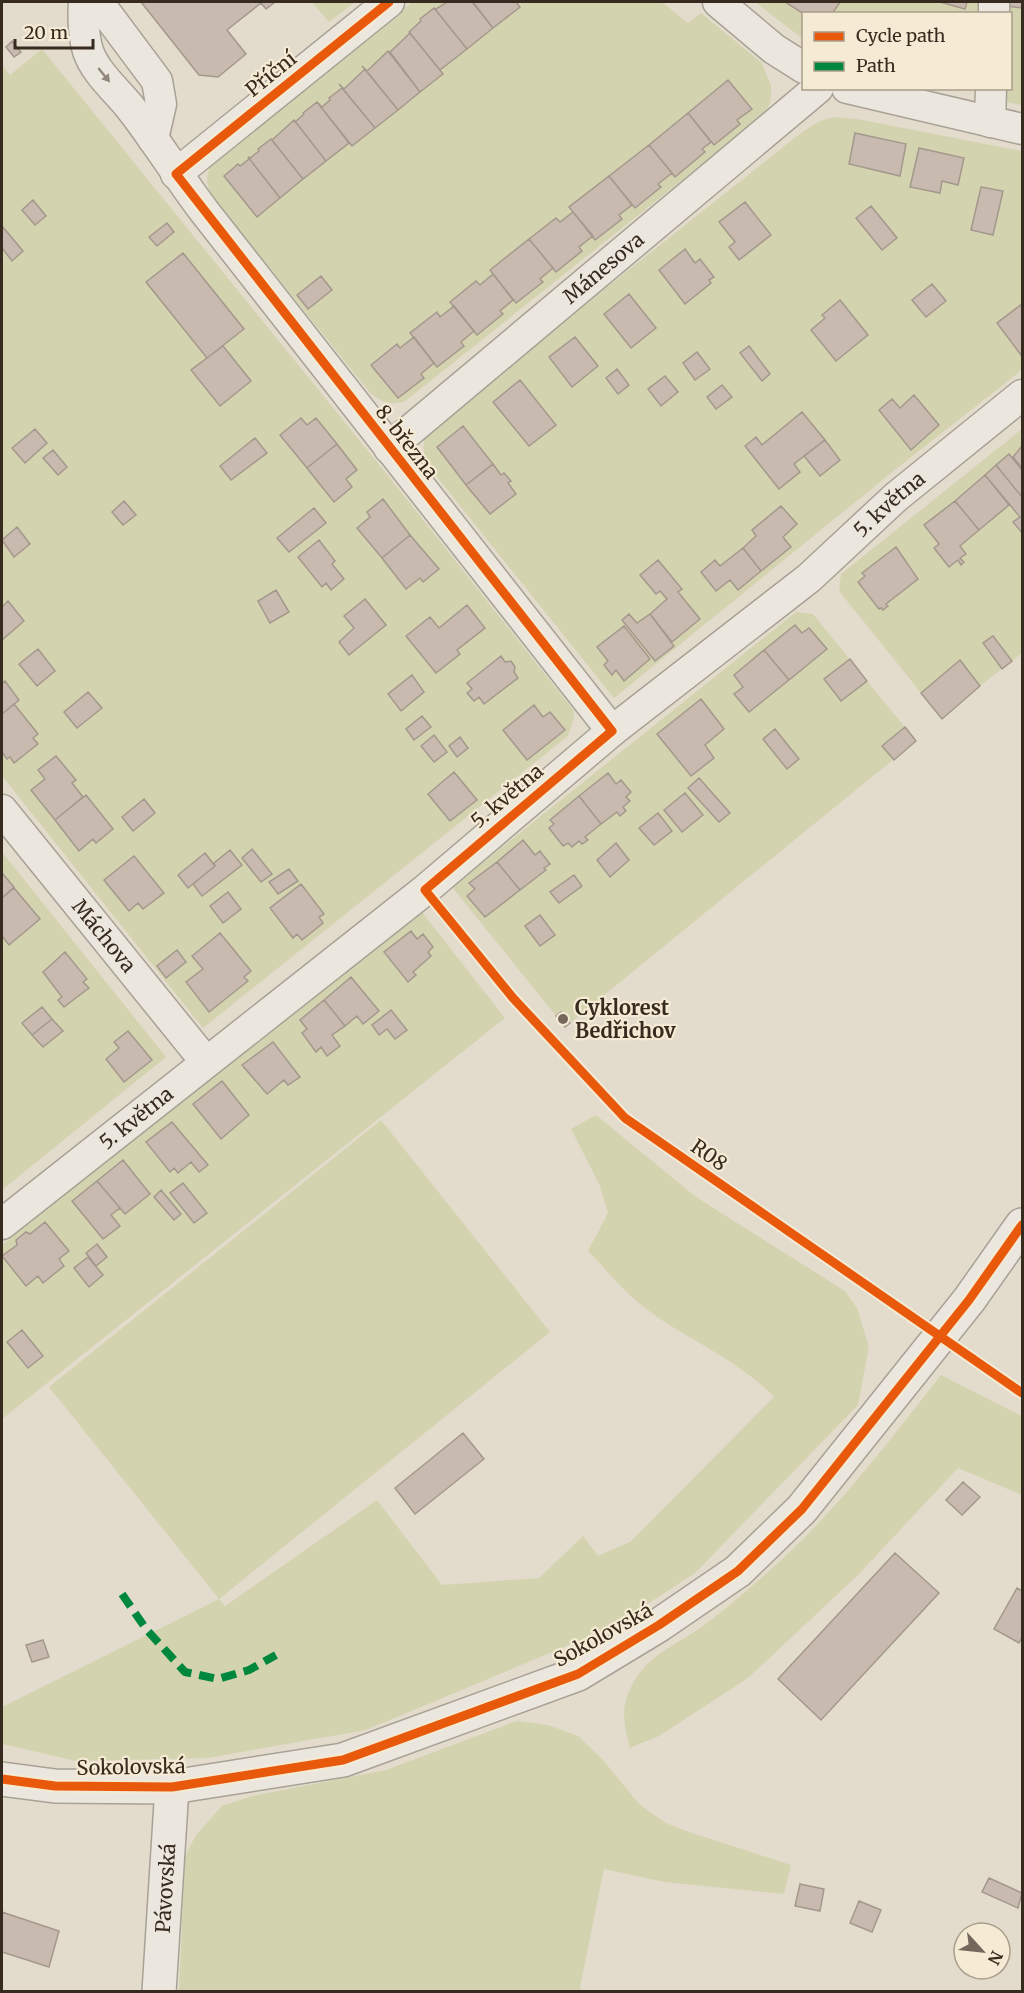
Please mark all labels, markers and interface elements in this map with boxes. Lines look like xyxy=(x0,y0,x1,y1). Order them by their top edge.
scale bar xyxy=(15,12,93,50)
legend xyxy=(802,12,1012,90)
text: 20 m xyxy=(24,21,68,44)
text: Cycle path xyxy=(856,24,946,47)
street label: Příční xyxy=(240,45,302,102)
text: Path xyxy=(856,54,896,77)
one-way arrow xyxy=(98,68,110,83)
street label: Mánesova xyxy=(558,226,649,309)
street label: 8. března xyxy=(371,400,444,484)
street label: 5. května xyxy=(848,465,930,542)
street label: 5. května xyxy=(465,758,548,833)
street label: Máchova xyxy=(67,894,142,978)
place label: Cyklorest Bedřichov xyxy=(575,995,676,1043)
marker: Cyklorest Bedřichov xyxy=(556,1012,570,1026)
street label: 5. května xyxy=(94,1081,178,1154)
street label: R08 xyxy=(686,1133,732,1176)
street label: Sokolovská xyxy=(549,1597,657,1672)
street label: Sokolovská xyxy=(76,1753,186,1780)
street label: Pávovská xyxy=(150,1842,180,1934)
north arrow xyxy=(952,1921,1012,1981)
text: N xyxy=(983,1948,1007,1968)

